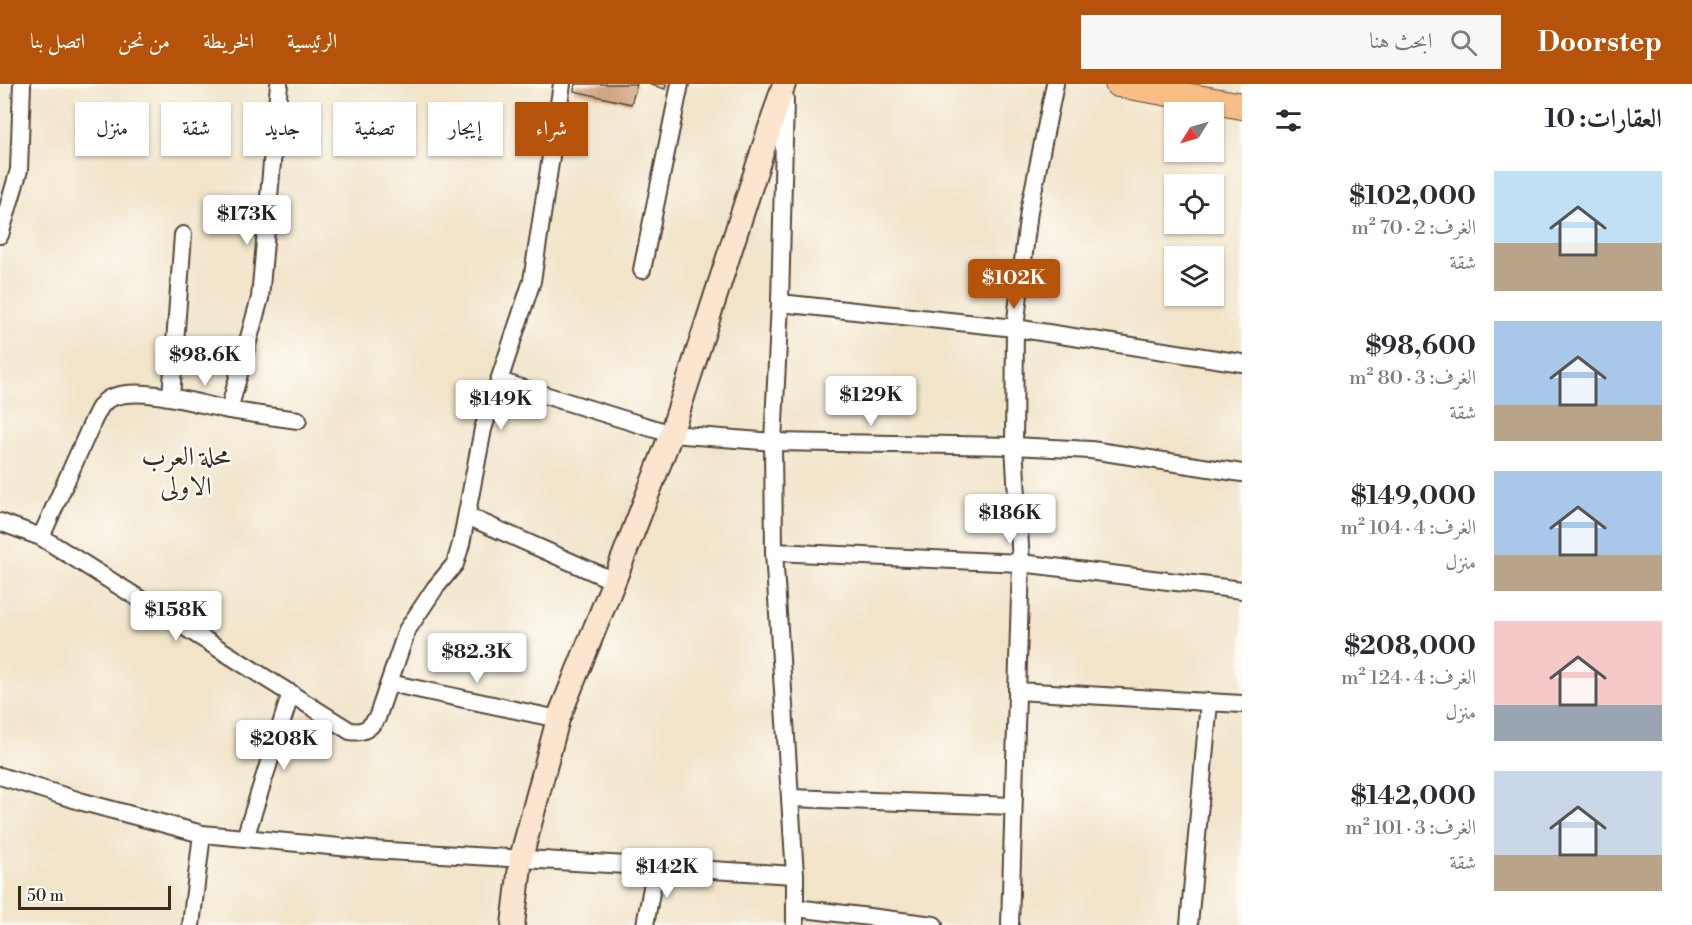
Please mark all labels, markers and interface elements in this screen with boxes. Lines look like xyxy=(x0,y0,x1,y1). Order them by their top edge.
search box xyxy=(1081,15,1501,69)
text: Doorstep xyxy=(1537,25,1662,60)
icon: search xyxy=(1447,26,1480,59)
text: ابحث هنا xyxy=(1369,28,1432,55)
text: اتصل بنا xyxy=(30,29,85,55)
text: من نحن xyxy=(118,29,170,55)
text: الخريطة xyxy=(203,29,254,55)
text: الرئيسية xyxy=(287,29,337,55)
chip: منزل xyxy=(75,102,149,156)
chip: شقة xyxy=(161,102,231,156)
chip: جديد xyxy=(243,102,321,156)
chip: تصفية xyxy=(333,102,416,156)
chip: إيجار xyxy=(428,102,503,156)
chip: شراء xyxy=(515,102,588,156)
north arrow xyxy=(1164,102,1224,162)
map controls xyxy=(1164,102,1224,306)
text: العقارات: 10 xyxy=(1545,103,1662,135)
icon: filters xyxy=(1272,104,1305,137)
button: locate xyxy=(1164,174,1224,234)
text: $102,000 xyxy=(1349,180,1476,212)
pin: $173K xyxy=(205,195,289,246)
icon: home xyxy=(1542,195,1614,267)
text: $173K xyxy=(217,202,277,227)
text: الغرف: 2 · 70 m² xyxy=(1351,216,1476,241)
button: layers xyxy=(1164,246,1224,306)
text: شقة xyxy=(1450,251,1476,276)
pin: $102K xyxy=(972,259,1056,310)
text: $102K xyxy=(982,266,1046,291)
text: $98,600 xyxy=(1365,330,1476,362)
pin: $98.6K xyxy=(156,336,254,387)
text: $98.6K xyxy=(169,343,241,368)
icon: home xyxy=(1542,345,1614,417)
text: الغرف: 3 · 80 m² xyxy=(1349,366,1476,391)
pin: $129K xyxy=(829,376,913,427)
pin: $149K xyxy=(459,380,543,431)
text: $129K xyxy=(839,383,903,408)
text: $149K xyxy=(470,387,532,412)
text: شقة xyxy=(1450,401,1476,426)
district label: محلة العرب الاولى xyxy=(141,441,231,503)
text: $149,000 xyxy=(1351,480,1476,512)
pin: $186K xyxy=(968,494,1052,545)
icon: home xyxy=(1542,495,1614,567)
text: $186K xyxy=(979,501,1041,526)
text: الغرف: 4 · 104 m² xyxy=(1340,516,1476,541)
text: منزل xyxy=(1445,551,1476,576)
pin: $158K xyxy=(134,591,218,642)
text: $158K xyxy=(145,598,207,623)
text: $208,000 xyxy=(1344,630,1476,662)
pin: $82.3K xyxy=(428,633,526,684)
text: $82.3K xyxy=(442,640,512,665)
icon: home xyxy=(1542,645,1614,717)
text: الغرف: 4 · 124 m² xyxy=(1341,666,1476,691)
text: منزل xyxy=(1445,701,1476,726)
pin: $208K xyxy=(242,720,326,771)
text: $208K xyxy=(250,727,318,752)
text: $142,000 xyxy=(1351,780,1476,812)
icon: home xyxy=(1542,795,1614,867)
text: الغرف: 3 · 101 m² xyxy=(1345,816,1476,841)
pin: $142K xyxy=(625,848,709,899)
text: شقة xyxy=(1450,851,1476,876)
text: $142K xyxy=(636,855,698,880)
scale bar xyxy=(18,883,171,910)
text: 50 m xyxy=(27,886,64,906)

